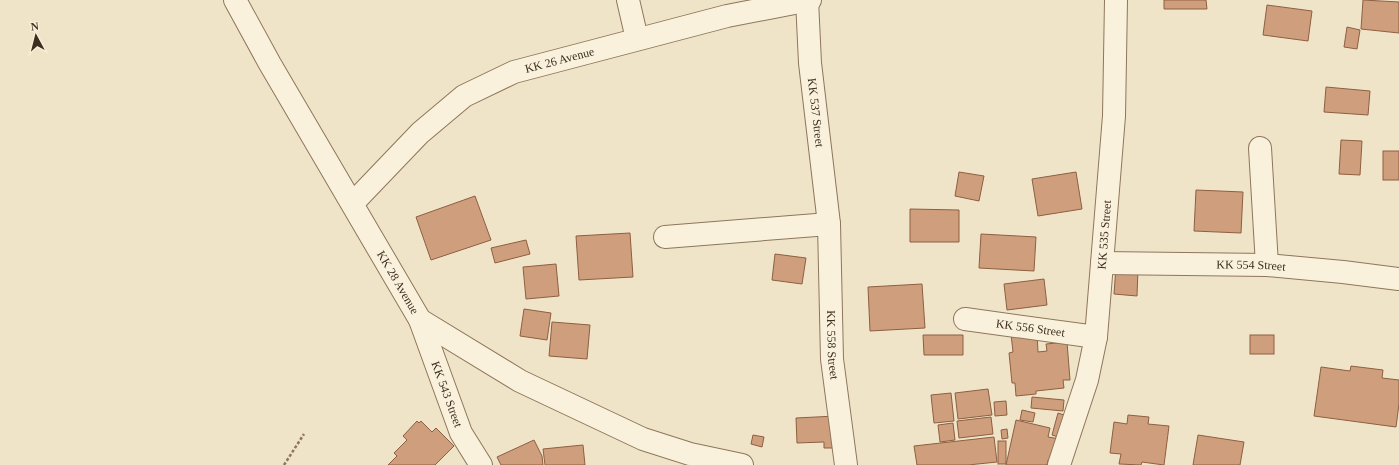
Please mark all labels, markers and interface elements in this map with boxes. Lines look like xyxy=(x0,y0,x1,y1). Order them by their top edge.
north arrow xyxy=(16,16,56,56)
text: N xyxy=(30,20,40,33)
street label: KK 26 Avenue xyxy=(523,44,596,76)
street label: KK 537 Street xyxy=(805,77,827,149)
street label: KK 535 Street xyxy=(1095,199,1114,270)
street label: KK 28 Avenue xyxy=(374,248,422,317)
street label: KK 554 Street xyxy=(1216,257,1287,274)
street label: KK 558 Street xyxy=(824,310,842,381)
street label: KK 556 Street xyxy=(995,316,1066,340)
street label: KK 543 Street xyxy=(429,359,466,430)

